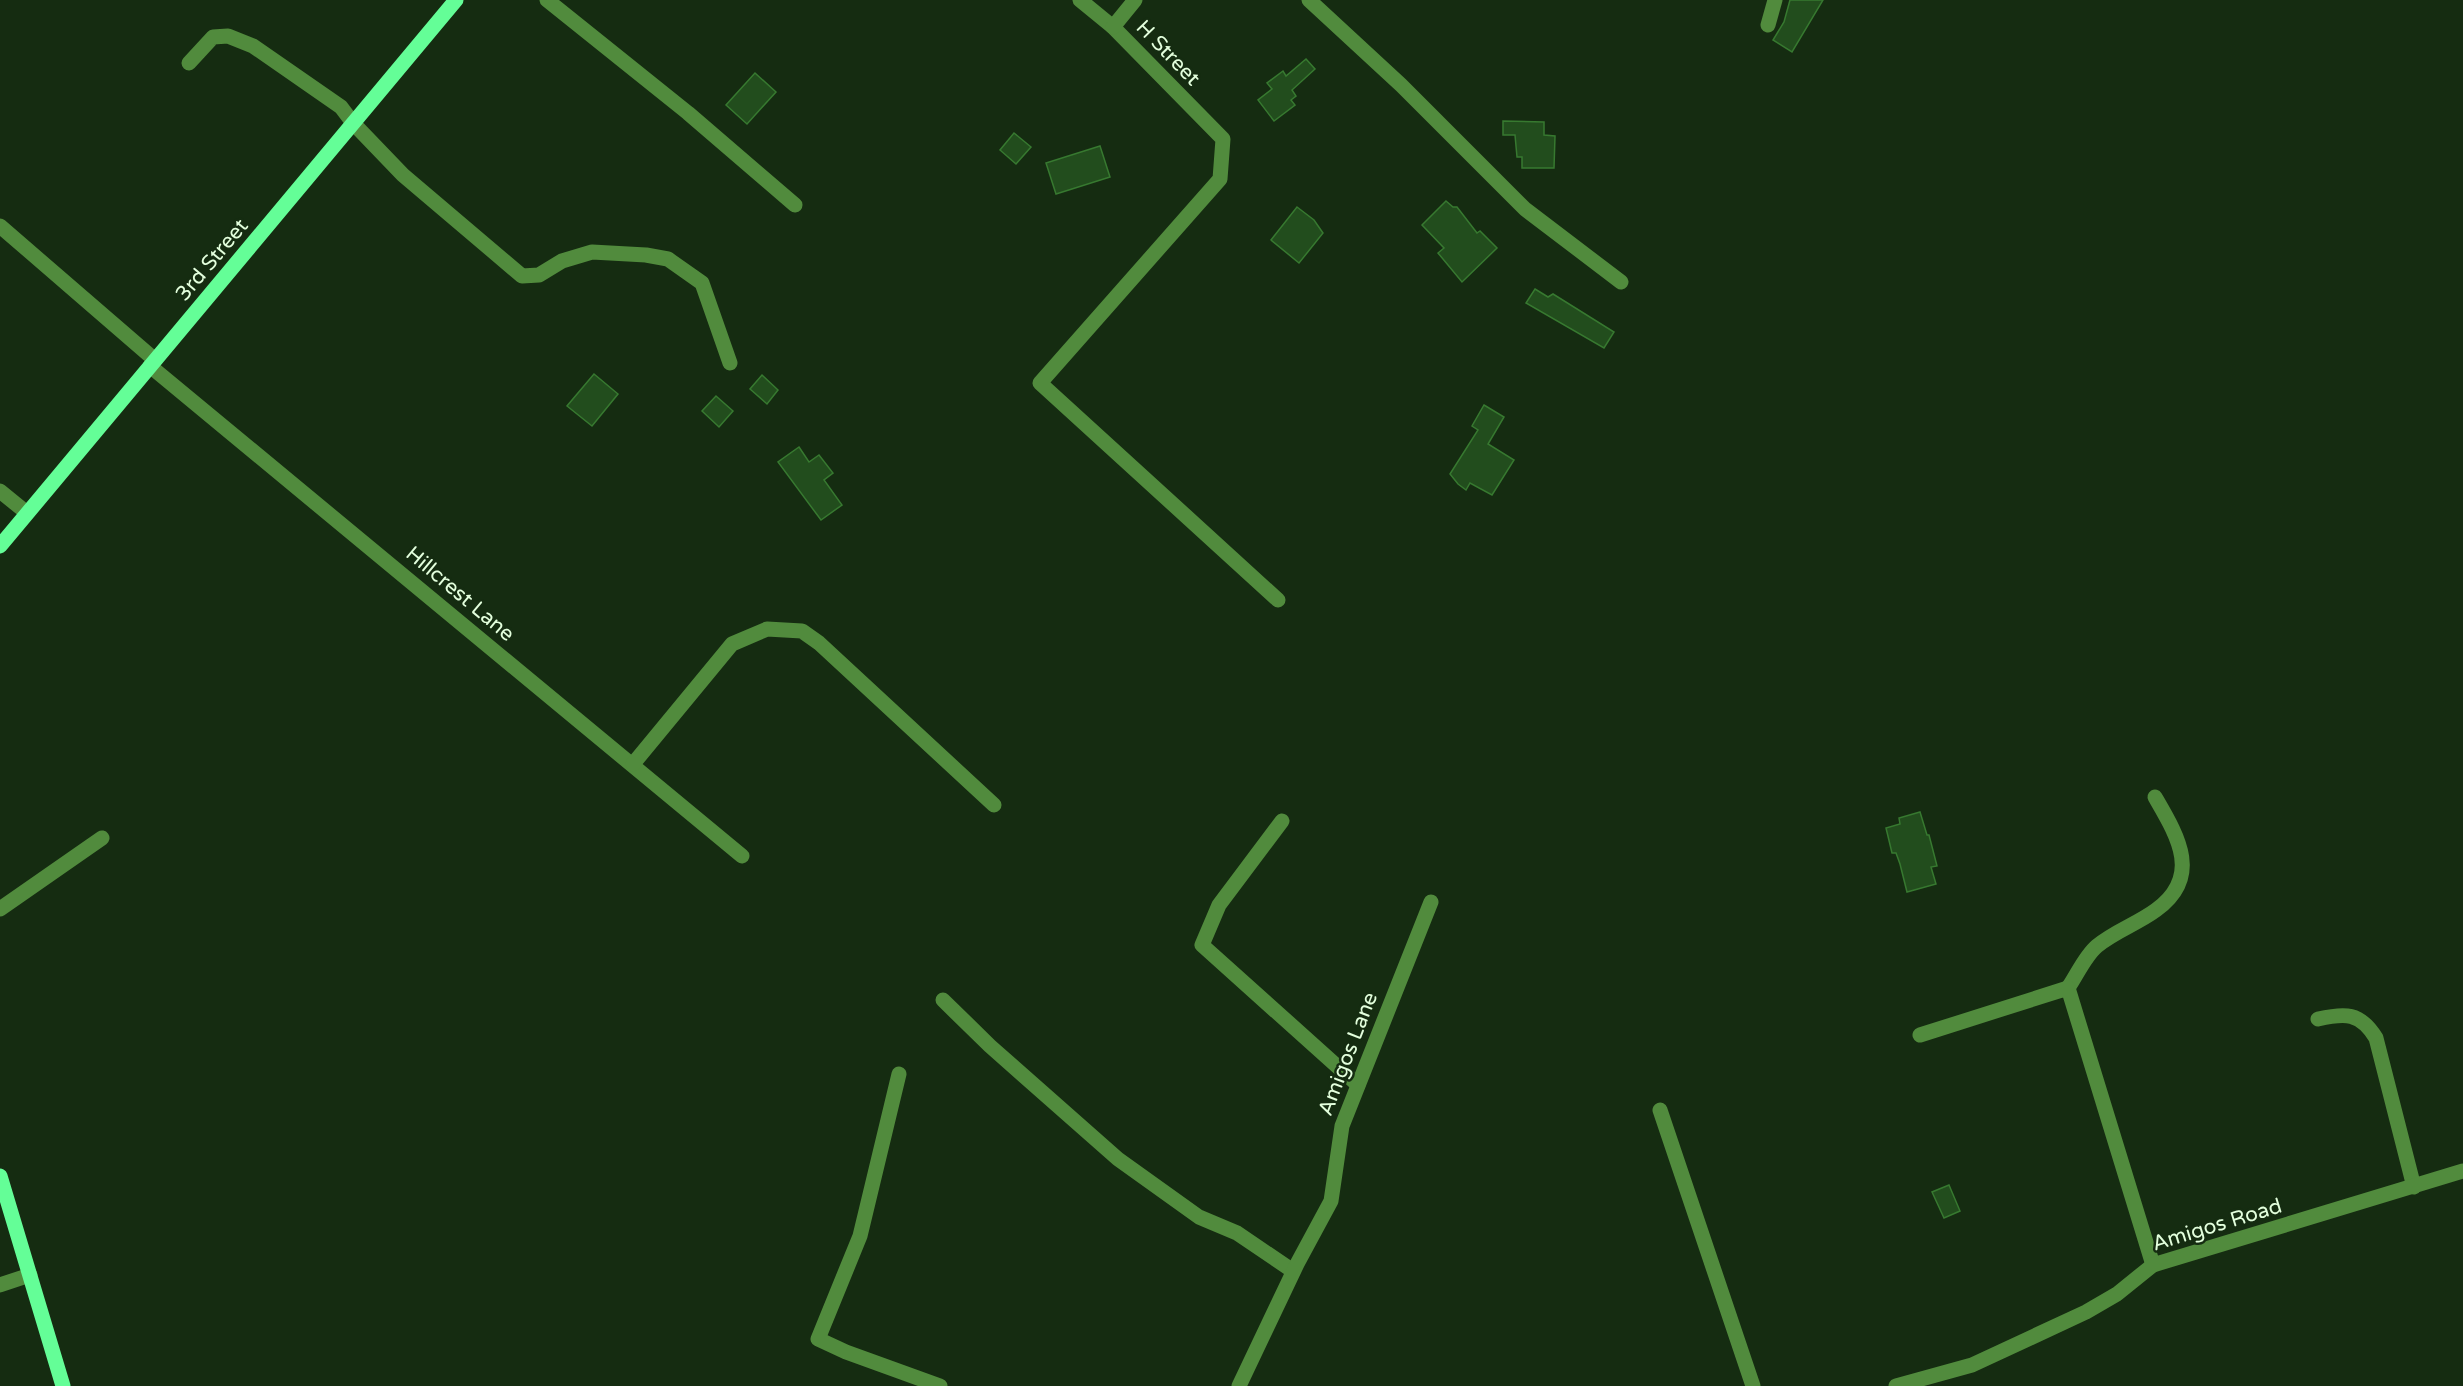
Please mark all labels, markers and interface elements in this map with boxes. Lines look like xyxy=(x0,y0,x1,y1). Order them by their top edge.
street label: H Street xyxy=(1131,15,1205,91)
street label: 3rd Street xyxy=(170,214,254,306)
street label: Hillcrest Lane xyxy=(401,541,520,647)
street label: Amigos Lane xyxy=(1313,989,1383,1119)
street label: Amigos Road xyxy=(2149,1193,2285,1257)

